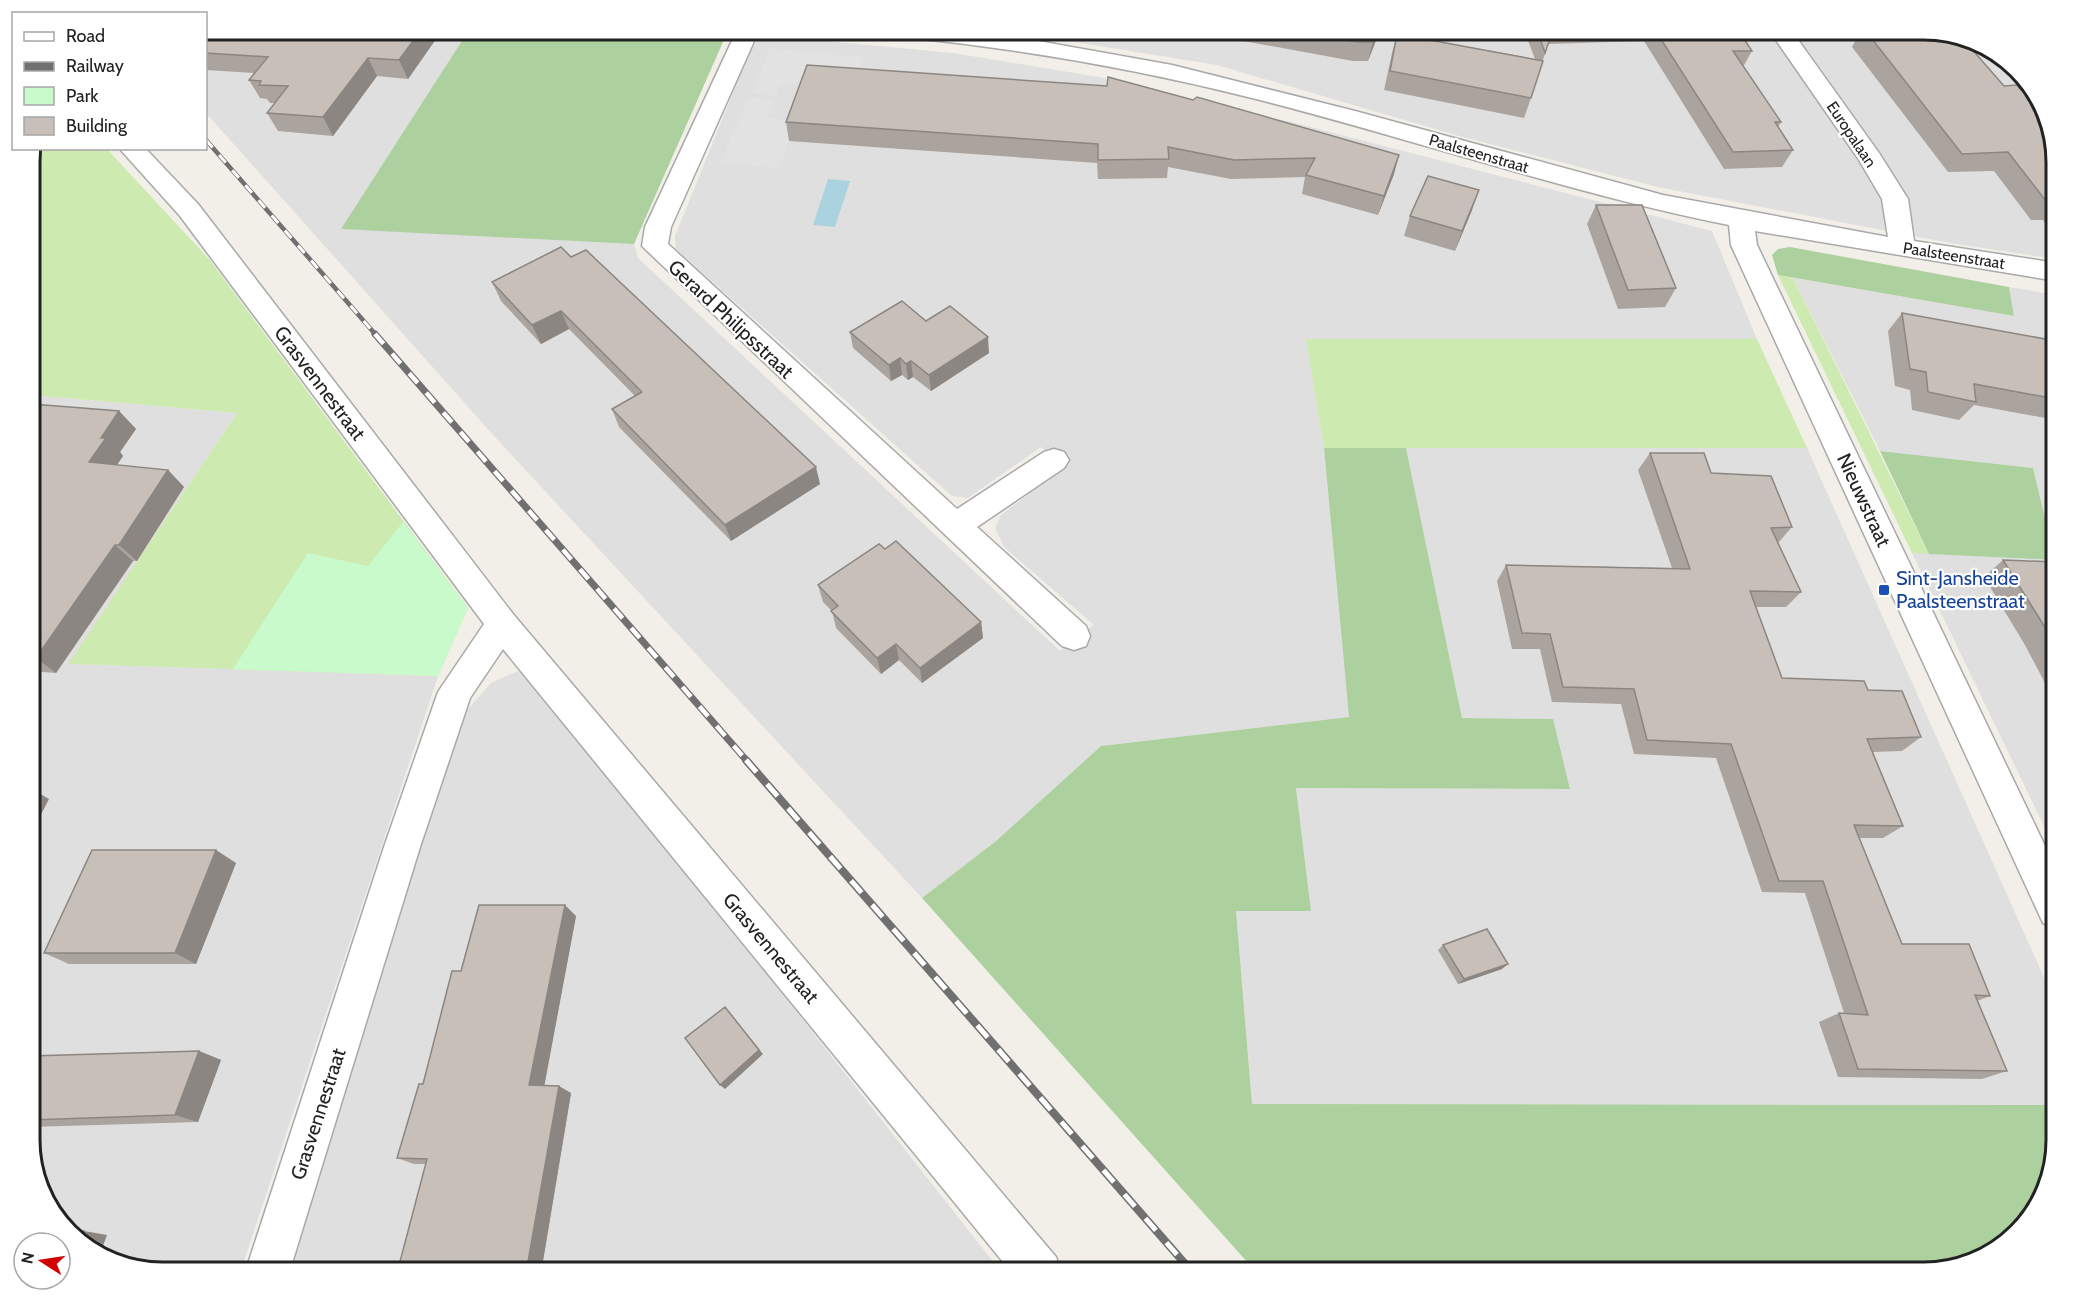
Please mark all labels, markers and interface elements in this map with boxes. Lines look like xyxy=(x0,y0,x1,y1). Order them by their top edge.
legend xyxy=(12,12,207,150)
text: Road xyxy=(66,25,105,47)
text: Railway xyxy=(66,55,124,77)
text: Park xyxy=(66,85,99,107)
street label: Europalaan xyxy=(1823,98,1881,171)
text: Building xyxy=(66,115,128,137)
street label: Paalsteenstraat xyxy=(1427,130,1532,177)
street label: Paalsteenstraat xyxy=(1902,238,2007,273)
street label: Gerard Philipsstraat xyxy=(663,255,799,383)
street label: Grasvennestraat xyxy=(269,321,371,445)
street label: Nieuwstraat xyxy=(1832,449,1896,551)
place label: Sint-Jansheide Paalsteenstraat xyxy=(1896,566,2025,613)
marker: Sint-Jansheide Paalsteenstraat xyxy=(1877,583,1891,597)
street label: Grasvennestraat xyxy=(718,888,824,1008)
street label: Grasvennestraat xyxy=(285,1045,351,1183)
north arrow xyxy=(12,1231,72,1291)
text: N xyxy=(17,1250,38,1265)

